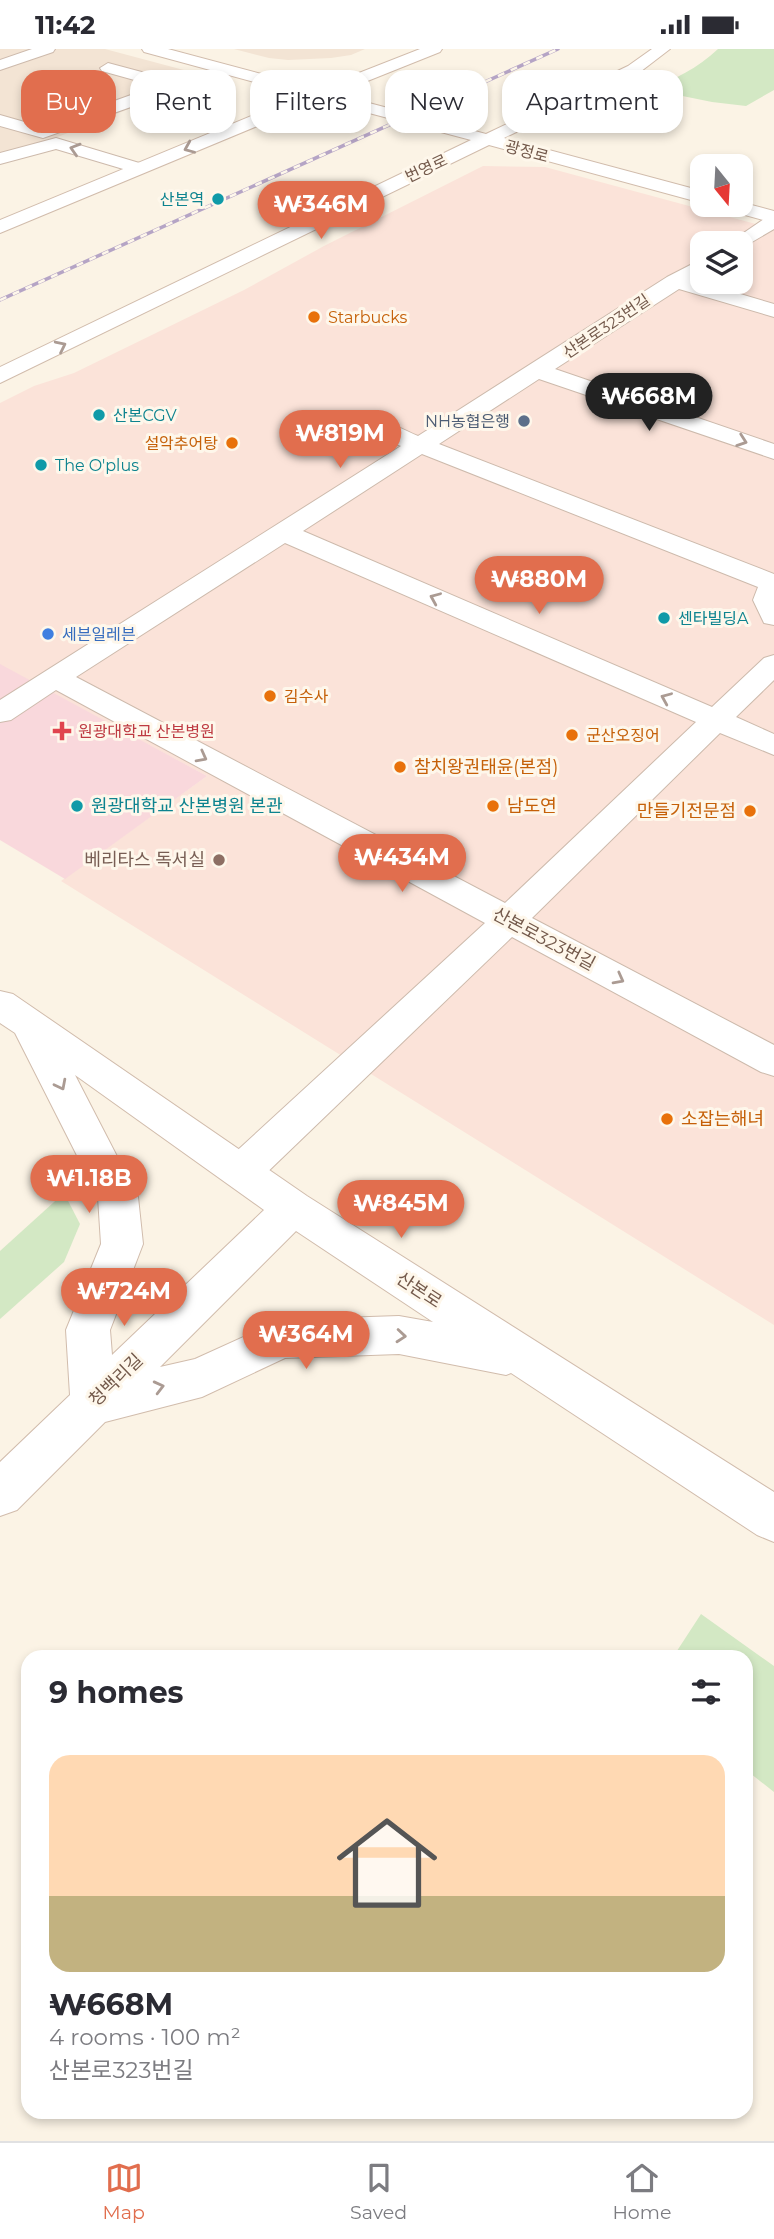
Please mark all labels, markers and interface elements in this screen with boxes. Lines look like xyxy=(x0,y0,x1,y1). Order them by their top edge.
text: 11:42 xyxy=(35,9,95,41)
chip: Buy xyxy=(21,70,116,133)
chip: Rent xyxy=(130,70,236,133)
chip: Filters xyxy=(250,70,371,133)
chip: New xyxy=(385,70,488,133)
chip: Apartment xyxy=(502,70,683,133)
street label: 광정로 xyxy=(503,137,551,166)
one-way arrow xyxy=(184,140,197,154)
one-way arrow xyxy=(69,142,81,157)
street label: 번영로 xyxy=(402,150,450,186)
north arrow xyxy=(690,154,752,217)
map controls xyxy=(690,154,753,294)
pin: ₩346M xyxy=(272,181,370,241)
place label: 산본역 xyxy=(160,190,204,209)
text: ₩346M xyxy=(274,190,368,218)
marker: 산본역 xyxy=(210,191,226,207)
button: layers xyxy=(690,231,753,294)
street label: 산본로323번길 xyxy=(559,290,653,362)
place label: Starbucks xyxy=(328,308,408,327)
marker: Starbucks xyxy=(306,309,322,325)
one-way arrow xyxy=(54,340,66,354)
pin: ₩668M xyxy=(600,373,698,433)
text: ₩668M xyxy=(601,382,697,410)
place label: 산본CGV xyxy=(113,406,178,425)
marker: 산본CGV xyxy=(91,407,107,423)
pin: ₩819M xyxy=(291,411,389,470)
place label: NH농협은행 xyxy=(425,412,510,431)
marker: NH농협은행 xyxy=(516,413,532,429)
text: ₩819M xyxy=(295,419,385,447)
one-way arrow xyxy=(736,433,748,447)
place label: 설악추어탕 xyxy=(144,434,218,453)
marker: 설악추어탕 xyxy=(224,435,240,451)
place label: The O'plus xyxy=(55,456,139,475)
marker: The O'plus xyxy=(33,457,49,473)
pin: ₩880M xyxy=(490,557,588,616)
text: ₩880M xyxy=(491,565,587,593)
one-way arrow xyxy=(430,592,443,606)
place label: 센타빌딩A xyxy=(678,609,749,628)
marker: 센타빌딩A xyxy=(656,610,672,626)
place label: 세븐일레븐 xyxy=(62,625,136,644)
marker: 세븐일레븐 xyxy=(40,626,56,642)
place label: 김수사 xyxy=(284,687,328,706)
marker: 김수사 xyxy=(262,688,278,704)
one-way arrow xyxy=(661,693,673,707)
marker: 원광대학교 산본병원 xyxy=(52,721,72,741)
place label: 원광대학교 산본병원 xyxy=(78,722,215,741)
place label: 군산오징어 xyxy=(586,726,660,745)
marker: 군산오징어 xyxy=(564,727,580,743)
one-way arrow xyxy=(194,748,207,762)
place label: 참치왕권태윤(본점) xyxy=(414,756,558,778)
marker: 참치왕권태윤(본점) xyxy=(392,759,408,775)
place label: 원광대학교 산본병원 본관 xyxy=(91,795,283,817)
place label: 남도연 xyxy=(507,795,557,817)
marker: 원광대학교 산본병원 본관 xyxy=(69,798,85,814)
marker: 남도연 xyxy=(485,798,501,814)
place label: 만들기전문점 xyxy=(637,800,736,822)
marker: 만들기전문점 xyxy=(742,803,758,819)
pin: ₩434M xyxy=(353,835,451,894)
text: ₩434M xyxy=(354,843,450,871)
place label: 베리타스 독서실 xyxy=(84,849,205,871)
marker: 베리타스 독서실 xyxy=(211,852,227,868)
street label: 산본로323번길 xyxy=(489,903,599,975)
one-way arrow xyxy=(611,970,624,984)
one-way arrow xyxy=(52,1078,66,1091)
place label: 소잡는해녀 xyxy=(681,1108,764,1130)
marker: 소잡는해녀 xyxy=(659,1111,675,1127)
pin: ₩1.18B xyxy=(32,1155,146,1215)
text: ₩1.18B xyxy=(46,1164,132,1192)
pin: ₩845M xyxy=(352,1181,450,1240)
text: ₩845M xyxy=(353,1189,449,1217)
street label: 산본로 xyxy=(392,1267,446,1313)
pin: ₩724M xyxy=(75,1269,173,1328)
text: ₩724M xyxy=(77,1277,171,1305)
pin: ₩364M xyxy=(257,1311,355,1371)
text: ₩364M xyxy=(259,1320,353,1348)
one-way arrow xyxy=(396,1328,407,1343)
street label: 청백리길 xyxy=(85,1349,147,1411)
one-way arrow xyxy=(153,1381,165,1396)
icon: filters xyxy=(687,1673,725,1711)
text: 9 homes xyxy=(49,1674,184,1711)
icon: home xyxy=(324,1800,450,1926)
text: ₩668M xyxy=(49,1986,173,2023)
text: 4 rooms · 100 m² xyxy=(49,2023,241,2051)
text: 산본로323번길 xyxy=(49,2056,194,2084)
tab: Map xyxy=(103,2159,145,2224)
tab: Saved xyxy=(350,2159,407,2224)
tab: Home xyxy=(612,2159,671,2224)

